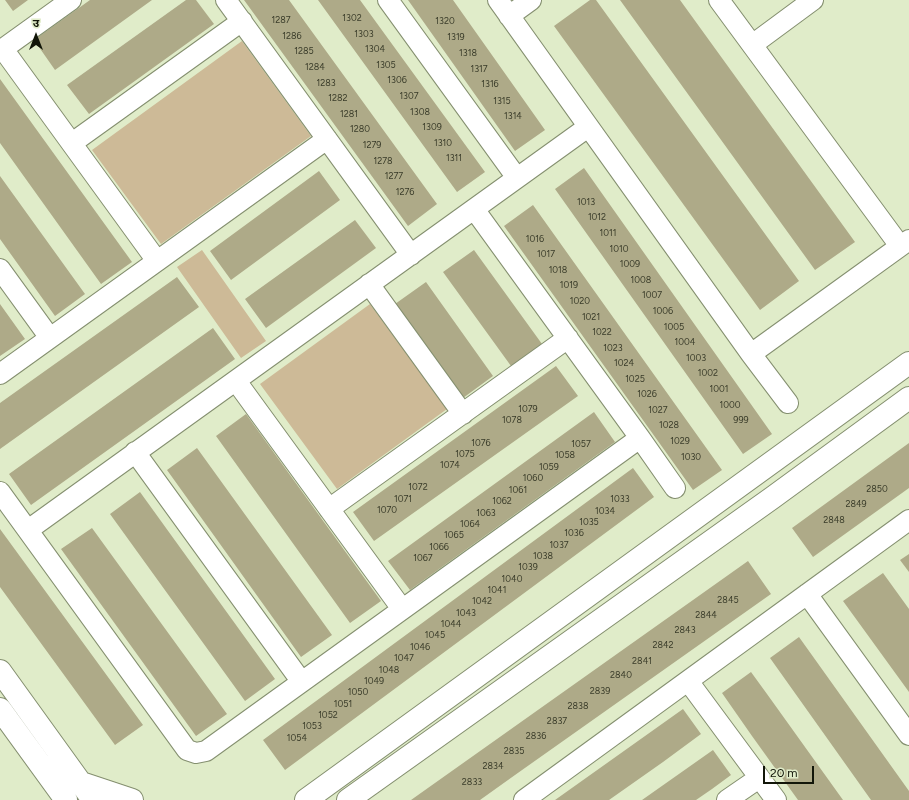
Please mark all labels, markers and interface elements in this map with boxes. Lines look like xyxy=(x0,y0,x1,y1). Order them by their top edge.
house number: 1302 xyxy=(342,13,362,23)
house number: 1287 xyxy=(271,15,291,25)
north arrow xyxy=(16,16,56,56)
house number: 1320 xyxy=(435,16,455,26)
text: उ xyxy=(33,17,39,30)
house number: 1303 xyxy=(354,29,374,39)
house number: 1286 xyxy=(282,31,302,41)
house number: 1319 xyxy=(447,32,465,42)
house number: 1304 xyxy=(365,44,385,54)
house number: 1285 xyxy=(294,46,314,56)
house number: 1318 xyxy=(459,48,477,58)
house number: 1305 xyxy=(376,60,396,70)
house number: 1284 xyxy=(305,62,325,72)
house number: 1317 xyxy=(470,64,488,74)
house number: 1306 xyxy=(387,75,407,85)
house number: 1283 xyxy=(316,78,336,88)
house number: 1316 xyxy=(481,79,499,89)
house number: 1307 xyxy=(399,91,419,101)
house number: 1282 xyxy=(328,93,348,103)
house number: 1315 xyxy=(493,96,511,106)
house number: 1308 xyxy=(410,107,430,117)
house number: 1281 xyxy=(340,109,358,119)
house number: 1314 xyxy=(504,111,522,121)
house number: 1309 xyxy=(422,122,442,132)
house number: 1280 xyxy=(350,124,370,134)
house number: 1310 xyxy=(434,138,452,148)
house number: 1279 xyxy=(363,140,381,150)
house number: 1311 xyxy=(446,153,462,163)
house number: 1278 xyxy=(373,156,393,166)
house number: 1277 xyxy=(385,171,403,181)
house number: 1276 xyxy=(396,187,414,197)
house number: 1013 xyxy=(577,197,595,207)
house number: 1012 xyxy=(588,212,606,222)
house number: 1011 xyxy=(600,228,616,238)
house number: 1016 xyxy=(526,234,544,244)
house number: 1010 xyxy=(610,244,628,254)
house number: 1017 xyxy=(537,249,555,259)
house number: 1009 xyxy=(620,259,640,269)
house number: 1018 xyxy=(549,265,567,275)
house number: 1008 xyxy=(631,275,651,285)
house number: 1019 xyxy=(560,280,578,290)
house number: 1007 xyxy=(642,290,662,300)
house number: 1020 xyxy=(570,296,590,306)
house number: 1006 xyxy=(653,306,673,316)
house number: 1021 xyxy=(582,312,600,322)
house number: 1005 xyxy=(664,322,684,332)
house number: 1022 xyxy=(592,327,612,337)
house number: 1004 xyxy=(675,337,695,347)
house number: 1023 xyxy=(603,343,623,353)
house number: 1003 xyxy=(686,353,706,363)
house number: 1024 xyxy=(614,358,634,368)
house number: 1002 xyxy=(698,368,718,378)
house number: 1025 xyxy=(625,374,645,384)
house number: 1001 xyxy=(710,384,728,394)
house number: 1026 xyxy=(637,389,657,399)
house number: 1000 xyxy=(719,400,741,410)
house number: 1079 xyxy=(518,404,538,414)
house number: 1027 xyxy=(648,405,668,415)
house number: 1078 xyxy=(502,415,522,425)
house number: 999 xyxy=(733,415,749,425)
house number: 1028 xyxy=(659,420,679,430)
house number: 1029 xyxy=(670,436,690,446)
house number: 1076 xyxy=(471,438,491,448)
house number: 1057 xyxy=(571,439,591,449)
house number: 1075 xyxy=(455,449,475,459)
house number: 1058 xyxy=(555,450,575,460)
house number: 1030 xyxy=(681,452,701,462)
house number: 1074 xyxy=(440,460,460,470)
house number: 1059 xyxy=(539,462,559,472)
house number: 1060 xyxy=(523,473,543,483)
house number: 1072 xyxy=(408,482,428,492)
house number: 2850 xyxy=(866,484,888,494)
house number: 1061 xyxy=(509,485,527,495)
house number: 1071 xyxy=(394,494,412,504)
house number: 1033 xyxy=(610,494,630,504)
house number: 1062 xyxy=(492,496,512,506)
house number: 2849 xyxy=(845,499,867,509)
house number: 1070 xyxy=(377,505,397,515)
house number: 1034 xyxy=(595,506,615,516)
house number: 1063 xyxy=(476,508,496,518)
house number: 2848 xyxy=(823,515,845,525)
house number: 1035 xyxy=(579,517,599,527)
house number: 1064 xyxy=(460,519,480,529)
house number: 1036 xyxy=(564,528,584,538)
house number: 1065 xyxy=(444,530,464,540)
house number: 1037 xyxy=(549,540,569,550)
house number: 1066 xyxy=(429,542,449,552)
house number: 1038 xyxy=(533,551,553,561)
house number: 1067 xyxy=(413,553,433,563)
house number: 1039 xyxy=(518,562,538,572)
house number: 1040 xyxy=(502,574,522,584)
house number: 1041 xyxy=(488,585,506,595)
house number: 2845 xyxy=(717,595,739,605)
house number: 1042 xyxy=(472,596,492,606)
house number: 1043 xyxy=(456,608,476,618)
house number: 2844 xyxy=(695,610,717,620)
house number: 1044 xyxy=(441,619,461,629)
house number: 2843 xyxy=(674,625,696,635)
house number: 1045 xyxy=(425,630,445,640)
house number: 2842 xyxy=(652,640,674,650)
house number: 1046 xyxy=(410,642,430,652)
house number: 1047 xyxy=(394,653,414,663)
house number: 2841 xyxy=(632,656,652,666)
house number: 1048 xyxy=(379,665,399,675)
house number: 2840 xyxy=(610,670,632,680)
house number: 1049 xyxy=(364,676,384,686)
house number: 2839 xyxy=(590,686,610,696)
house number: 1050 xyxy=(348,687,368,697)
house number: 1051 xyxy=(334,699,352,709)
house number: 2838 xyxy=(568,701,588,711)
house number: 1052 xyxy=(318,710,338,720)
house number: 2837 xyxy=(547,716,567,726)
house number: 1053 xyxy=(302,721,322,731)
house number: 2836 xyxy=(526,731,546,741)
house number: 1054 xyxy=(287,733,307,743)
house number: 2835 xyxy=(504,746,524,756)
scale bar xyxy=(765,758,816,784)
house number: 2834 xyxy=(482,761,504,771)
text: 20 m xyxy=(770,766,798,780)
house number: 2833 xyxy=(462,777,482,787)

